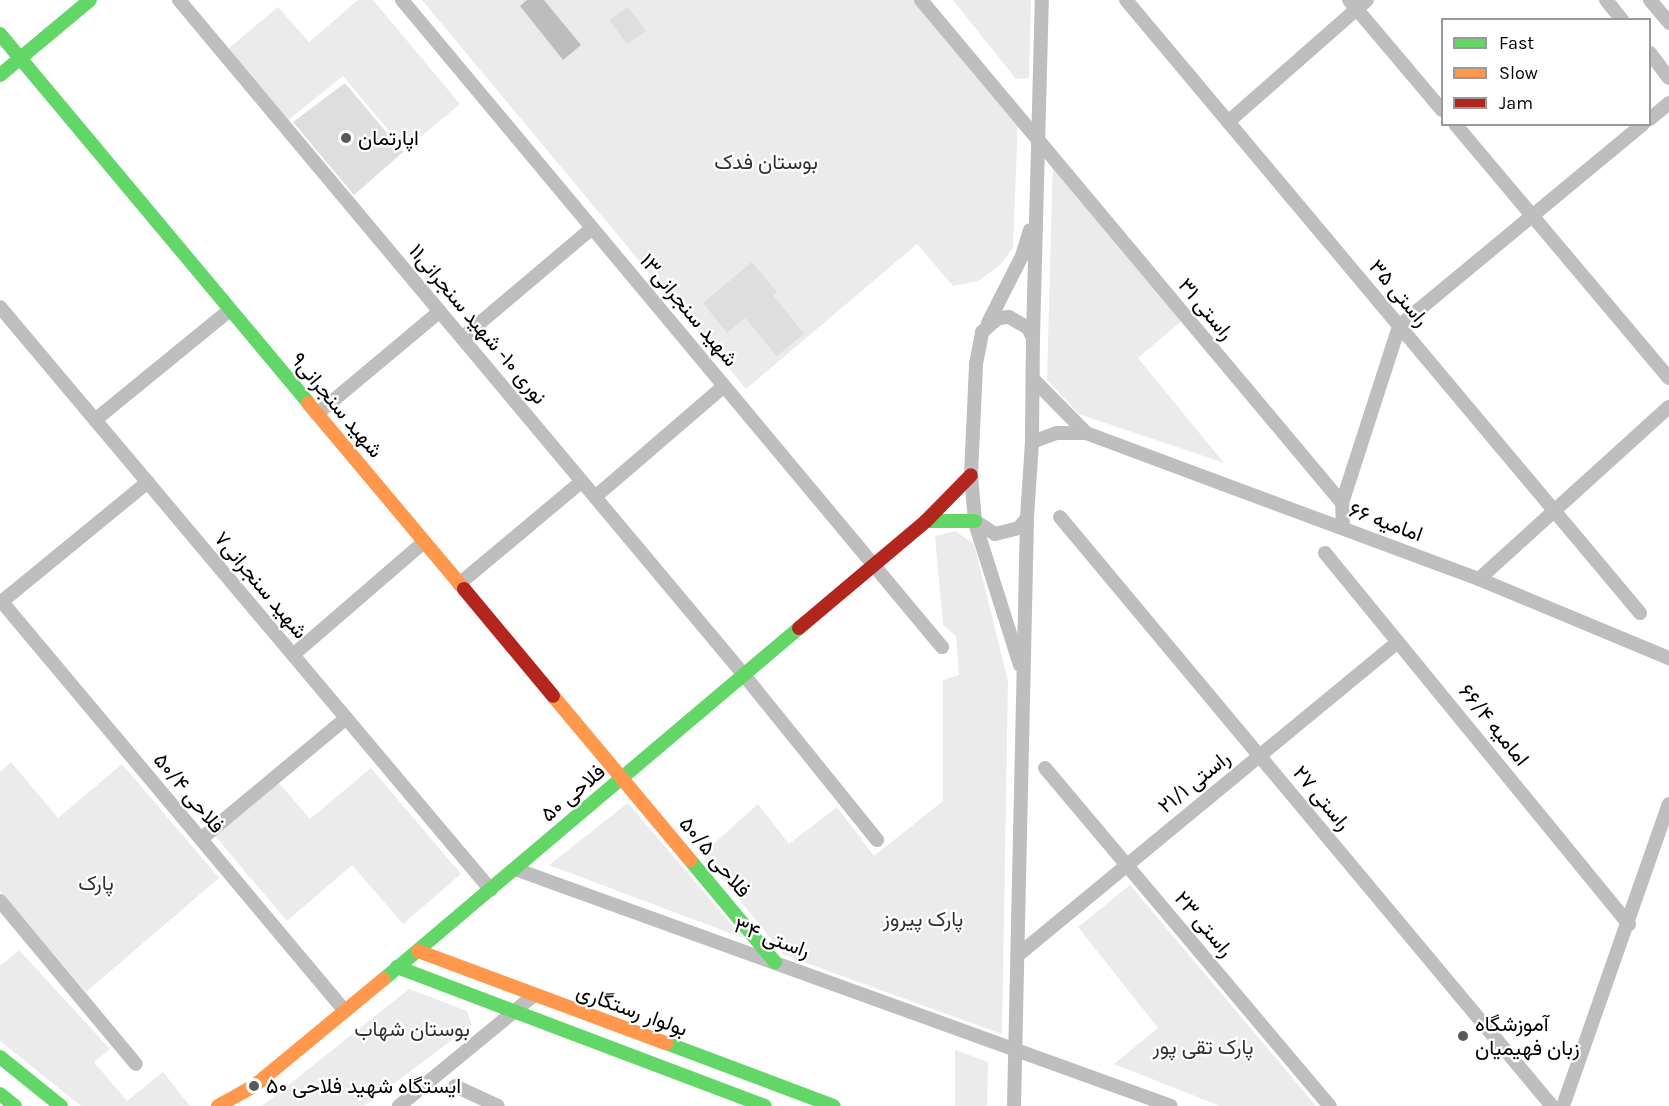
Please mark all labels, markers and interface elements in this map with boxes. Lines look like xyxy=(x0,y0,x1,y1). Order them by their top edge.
legend xyxy=(1441,18,1651,126)
text: Fast xyxy=(1499,32,1534,54)
text: Slow xyxy=(1499,62,1538,84)
text: Jam xyxy=(1499,92,1533,114)
place label: اپارتمان xyxy=(358,125,419,151)
marker: اپارتمان xyxy=(339,131,353,145)
park label: بوستان فدک xyxy=(714,149,818,175)
street label: نوری ۱۰- شهید سنجرانی۱۱ xyxy=(404,239,552,409)
street label: شهید سنجرانی۱۳ xyxy=(634,248,744,372)
street label: راستی ۳۵ xyxy=(1364,254,1434,332)
street label: راستی ۳۱ xyxy=(1173,273,1239,345)
street label: شهید سنجرانی۹ xyxy=(286,347,388,463)
street label: امامیه ۶۶ xyxy=(1346,497,1426,547)
street label: شهید سنجرانی۷ xyxy=(209,526,313,644)
street label: امامیه ۶۶/۴ xyxy=(1453,679,1535,771)
street label: راستی ۲۱/۱ xyxy=(1153,745,1235,819)
street label: فلاحی ۵۰/۴ xyxy=(148,748,230,838)
street label: فلاحی ۵۰ xyxy=(536,759,610,827)
street label: راستی ۲۷ xyxy=(1288,761,1356,835)
street label: فلاحی ۵۰/۵ xyxy=(674,812,756,902)
park label: پارک xyxy=(78,870,114,896)
street label: راستی ۲۳ xyxy=(1169,886,1239,962)
park label: پارک پیروز xyxy=(883,906,963,932)
street label: راستی ۳۴ xyxy=(731,913,813,963)
street label: بولوار رستگاری xyxy=(573,978,691,1042)
place label: آموزشگاه زبان فهیمیان xyxy=(1475,1011,1580,1061)
park label: بوستان شهاب xyxy=(354,1016,470,1042)
marker: آموزشگاه زبان فهیمیان xyxy=(1456,1029,1470,1043)
park label: پارک تقی پور xyxy=(1153,1034,1253,1060)
place label: ایستگاه شهید فلاحی ۵۰ xyxy=(266,1073,461,1099)
marker: ایستگاه شهید فلاحی ۵۰ xyxy=(247,1079,261,1093)

